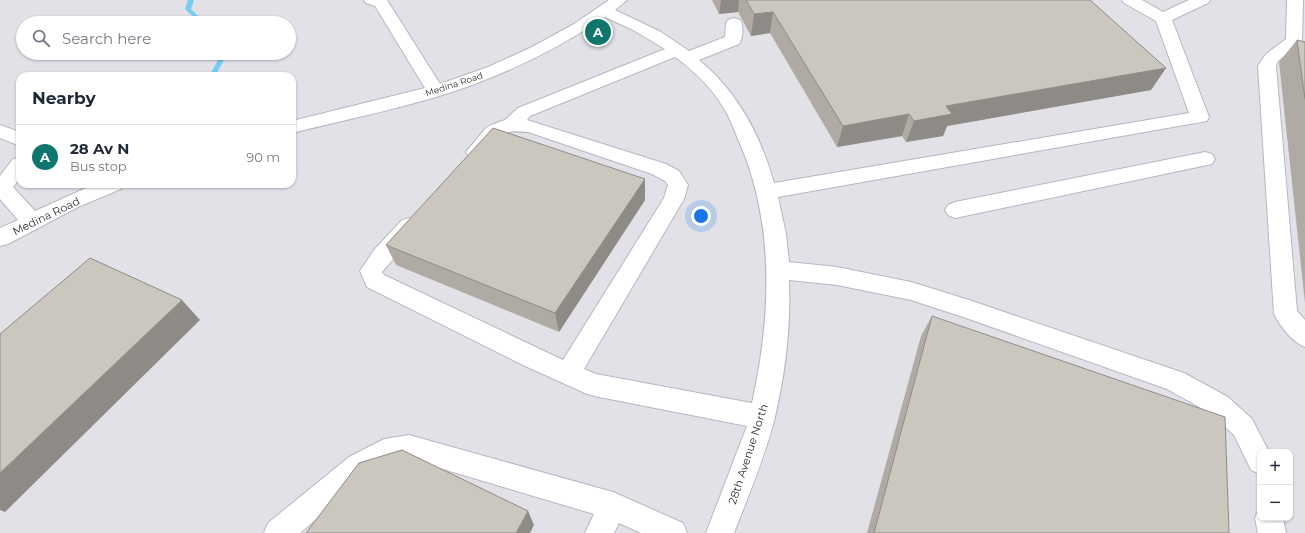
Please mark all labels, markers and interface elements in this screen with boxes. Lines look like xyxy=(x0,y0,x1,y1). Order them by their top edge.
search box xyxy=(16,16,296,60)
pin: A xyxy=(585,17,611,47)
icon: search xyxy=(30,27,52,49)
text: Search here xyxy=(62,29,151,48)
street label: Medina Road xyxy=(424,70,484,98)
text: Nearby xyxy=(32,88,96,108)
text: 28 Av N xyxy=(70,139,129,158)
text: A xyxy=(40,149,50,165)
text: 90 m xyxy=(246,149,280,165)
text: Bus stop xyxy=(70,158,127,174)
street label: Medina Road xyxy=(10,194,82,238)
your location xyxy=(691,206,711,226)
street label: 28th Avenue North xyxy=(725,402,771,506)
map controls xyxy=(1257,449,1293,521)
button: + xyxy=(1257,449,1293,485)
button: − xyxy=(1257,485,1293,521)

